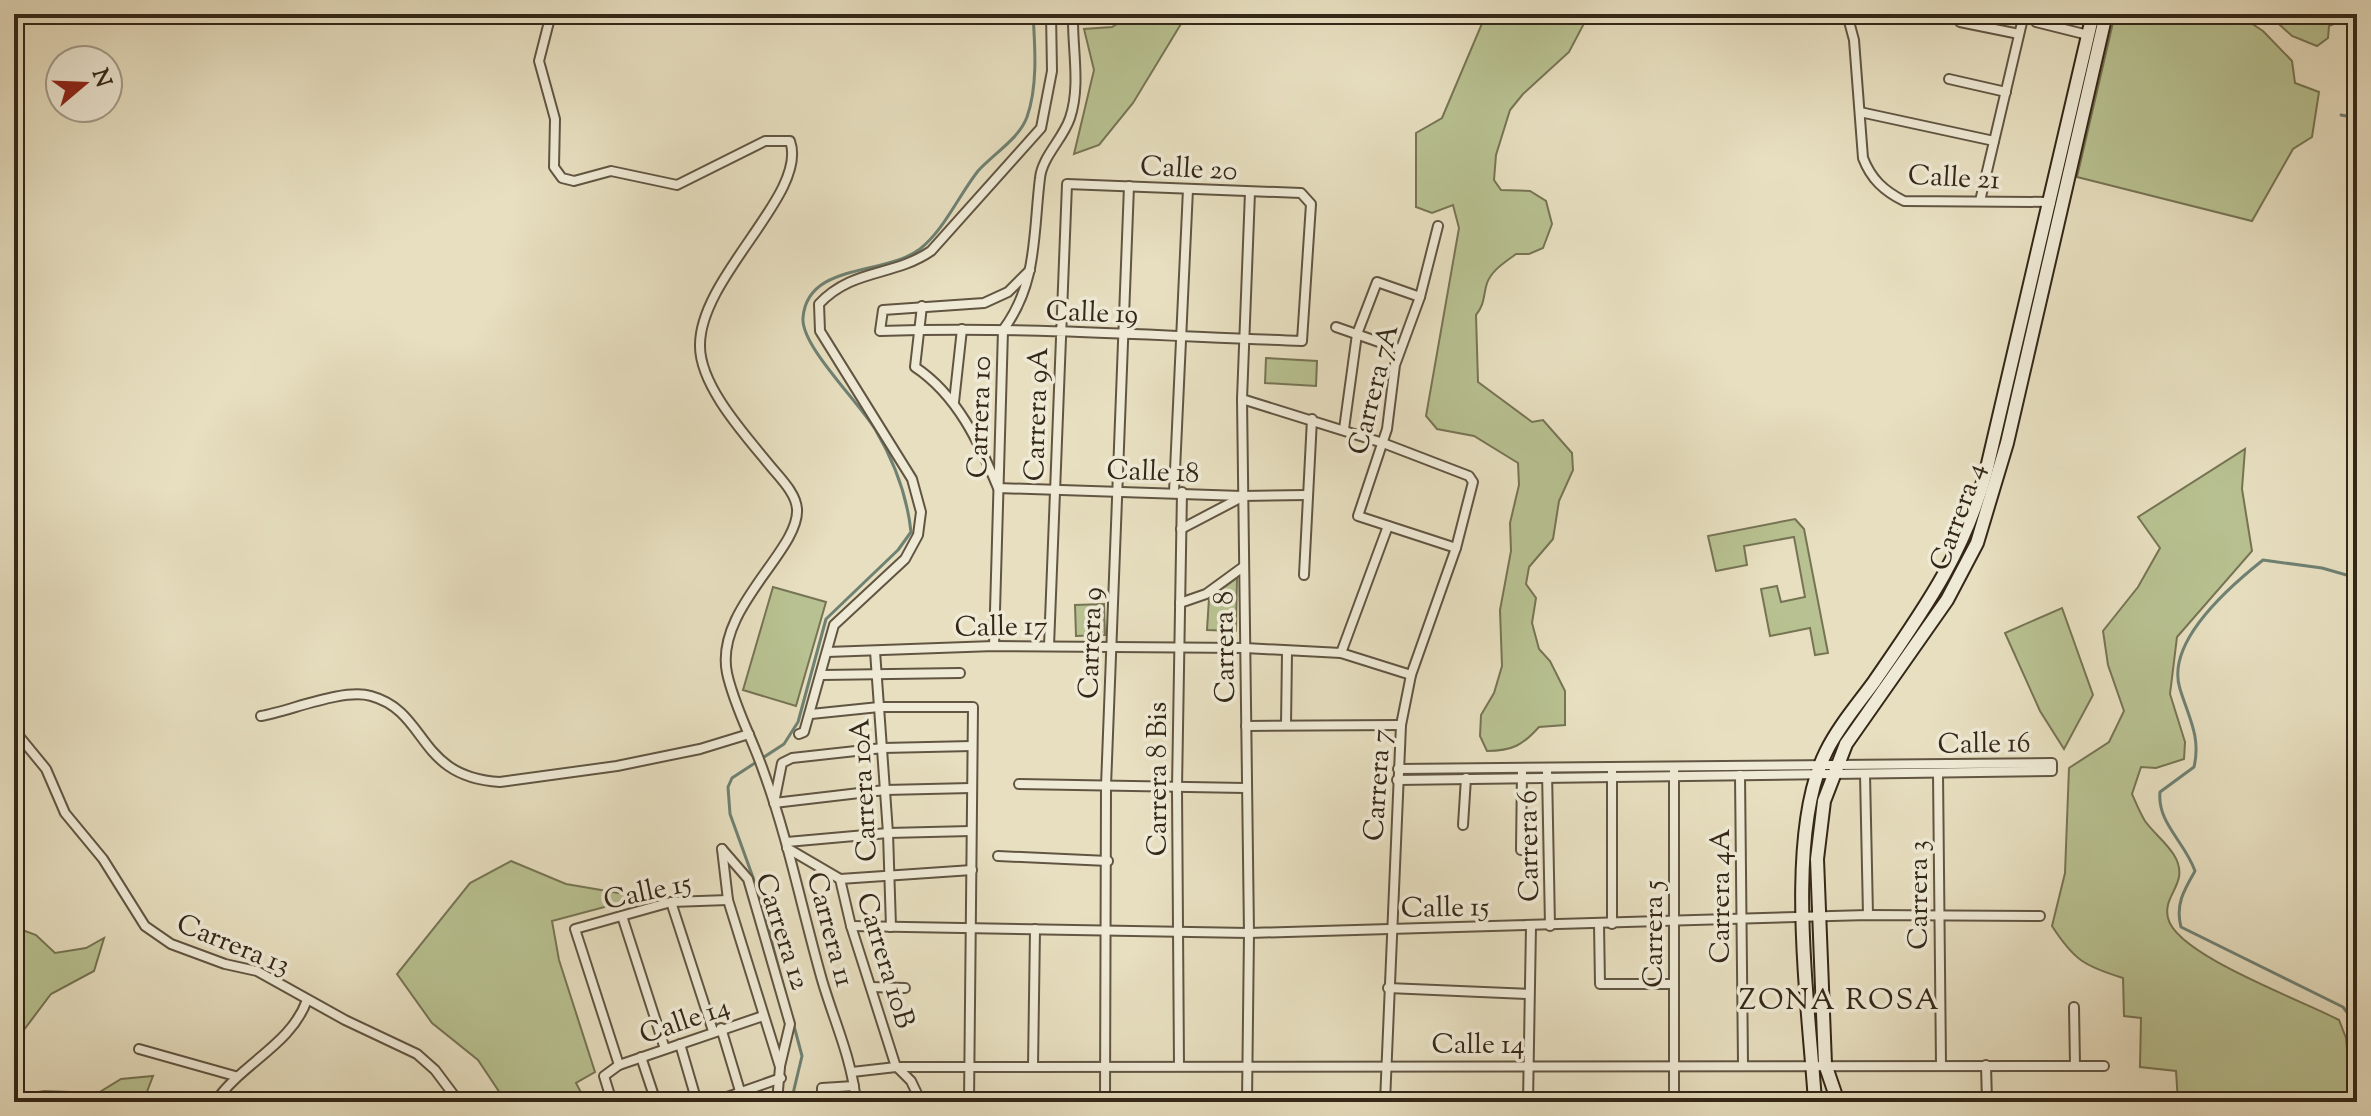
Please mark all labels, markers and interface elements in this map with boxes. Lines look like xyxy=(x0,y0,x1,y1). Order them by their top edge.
north arrow xyxy=(44,44,124,124)
text: N xyxy=(82,65,118,92)
street label: Calle 20 xyxy=(1139,147,1239,193)
street label: Calle 21 xyxy=(1907,157,2001,201)
street label: Calle 19 xyxy=(1045,292,1139,336)
street label: Carrera 7A xyxy=(1339,320,1410,459)
street label: Carrera 9A xyxy=(1016,346,1060,482)
street label: Carrera 10 xyxy=(959,355,1003,479)
street label: Calle 18 xyxy=(1106,451,1200,495)
street label: Carrera 4 xyxy=(1921,457,1997,577)
street label: Carrera 9 xyxy=(1070,587,1114,700)
street label: Carrera 8 xyxy=(1205,591,1247,703)
street label: Calle 17 xyxy=(954,607,1048,649)
street label: Carrera 8 Bis xyxy=(1139,702,1179,856)
street label: Carrera 10A xyxy=(841,717,889,863)
street label: Calle 16 xyxy=(1937,724,2031,766)
street label: Carrera 7 xyxy=(1355,728,1403,843)
street label: Carrera 6 xyxy=(1509,790,1551,902)
street label: Carrera 4A xyxy=(1702,828,1742,963)
street label: Carrera 3 xyxy=(1900,840,1940,950)
street label: Calle 15 xyxy=(600,864,695,922)
street label: Carrera 12 xyxy=(743,868,819,996)
street label: Carrera 11 xyxy=(795,868,864,992)
street label: Carrera 5 xyxy=(1635,880,1675,988)
street label: Carrera 10B xyxy=(845,888,924,1034)
street label: Calle 15 xyxy=(1400,888,1490,930)
street label: Carrera 13 xyxy=(170,905,296,987)
district label: ZONA ROSA xyxy=(1739,980,1941,1023)
street label: Calle 14 xyxy=(634,988,735,1056)
street label: Calle 14 xyxy=(1431,1026,1525,1066)

